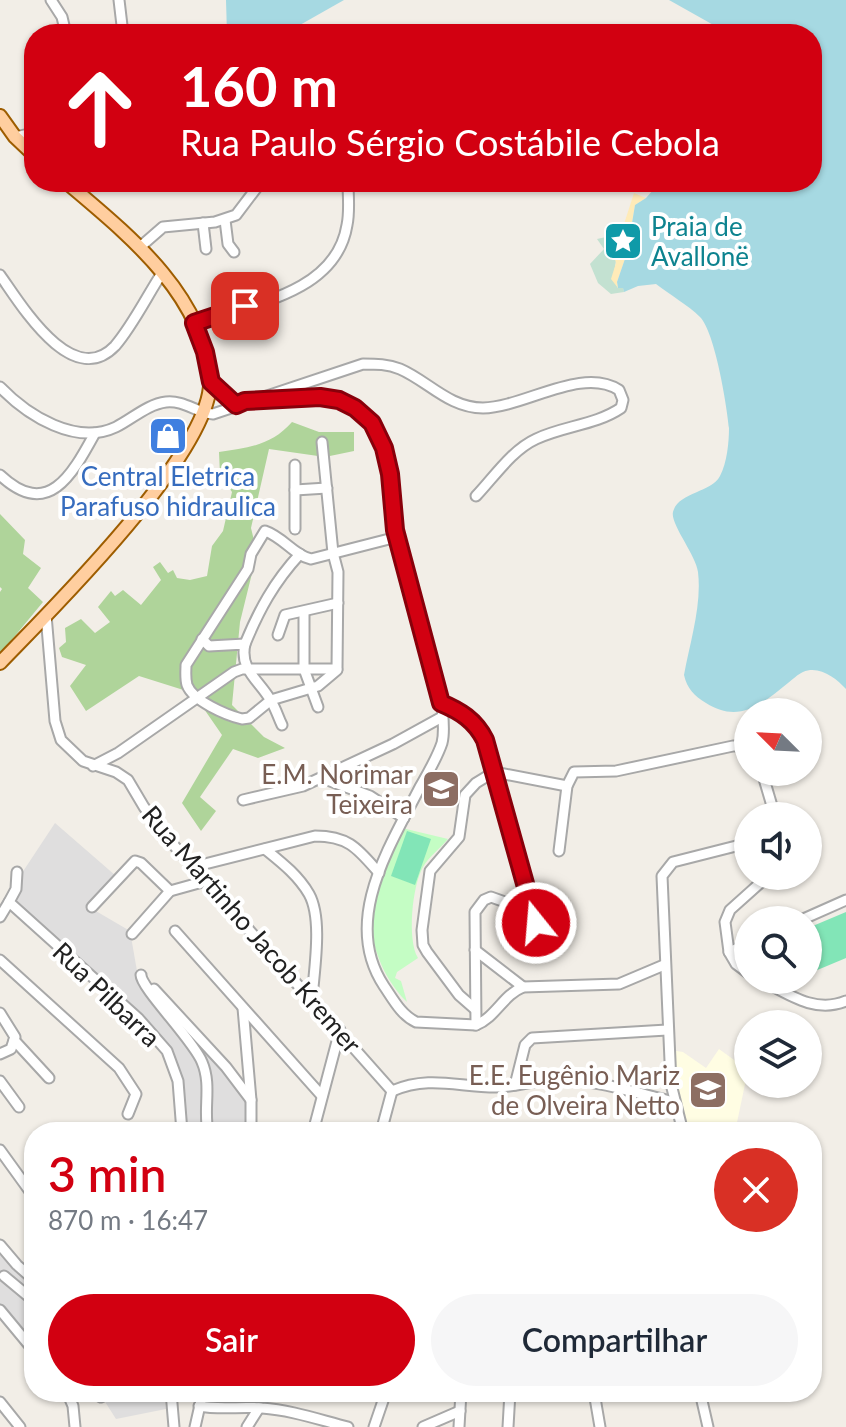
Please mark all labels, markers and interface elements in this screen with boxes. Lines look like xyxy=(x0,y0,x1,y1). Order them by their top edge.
text: 160 m xyxy=(180,52,338,119)
icon: ahead xyxy=(48,56,152,160)
text: Rua Paulo Sérgio Costábile Cebola xyxy=(180,120,720,164)
place label: Praia de Avallonë xyxy=(651,210,749,272)
place icon: Praia de Avallonë xyxy=(602,220,644,262)
pin xyxy=(211,272,279,340)
icon: arrive xyxy=(223,284,267,328)
shop icon: Central Eletrica Parafuso hidraulica xyxy=(147,415,189,457)
place label: Central Eletrica Parafuso hidraulica xyxy=(60,460,276,522)
north arrow xyxy=(734,698,822,786)
map controls xyxy=(734,698,822,1098)
place label: E.M. Norimar Teixeira xyxy=(261,758,414,820)
school or university icon: E.M. Norimar Teixeira xyxy=(420,768,462,810)
street label: Rua Martinho Jacob Kremer xyxy=(136,799,369,1060)
button: sound xyxy=(734,802,822,890)
position arrow xyxy=(494,881,578,965)
button: search xyxy=(734,906,822,994)
street label: Rua Pilbarra xyxy=(47,935,167,1053)
button: layers xyxy=(734,1010,822,1098)
place label: E.E. Eugênio Mariz de Olveira Netto xyxy=(469,1059,680,1121)
school or university icon: E.E. Eugênio Mariz de Olveira Netto xyxy=(687,1069,729,1111)
text: 3 min xyxy=(48,1145,166,1202)
button: close xyxy=(714,1148,798,1232)
text: 870 m · 16:47 xyxy=(48,1204,208,1236)
button: Sair xyxy=(48,1294,415,1386)
button: Compartilhar xyxy=(431,1294,798,1386)

